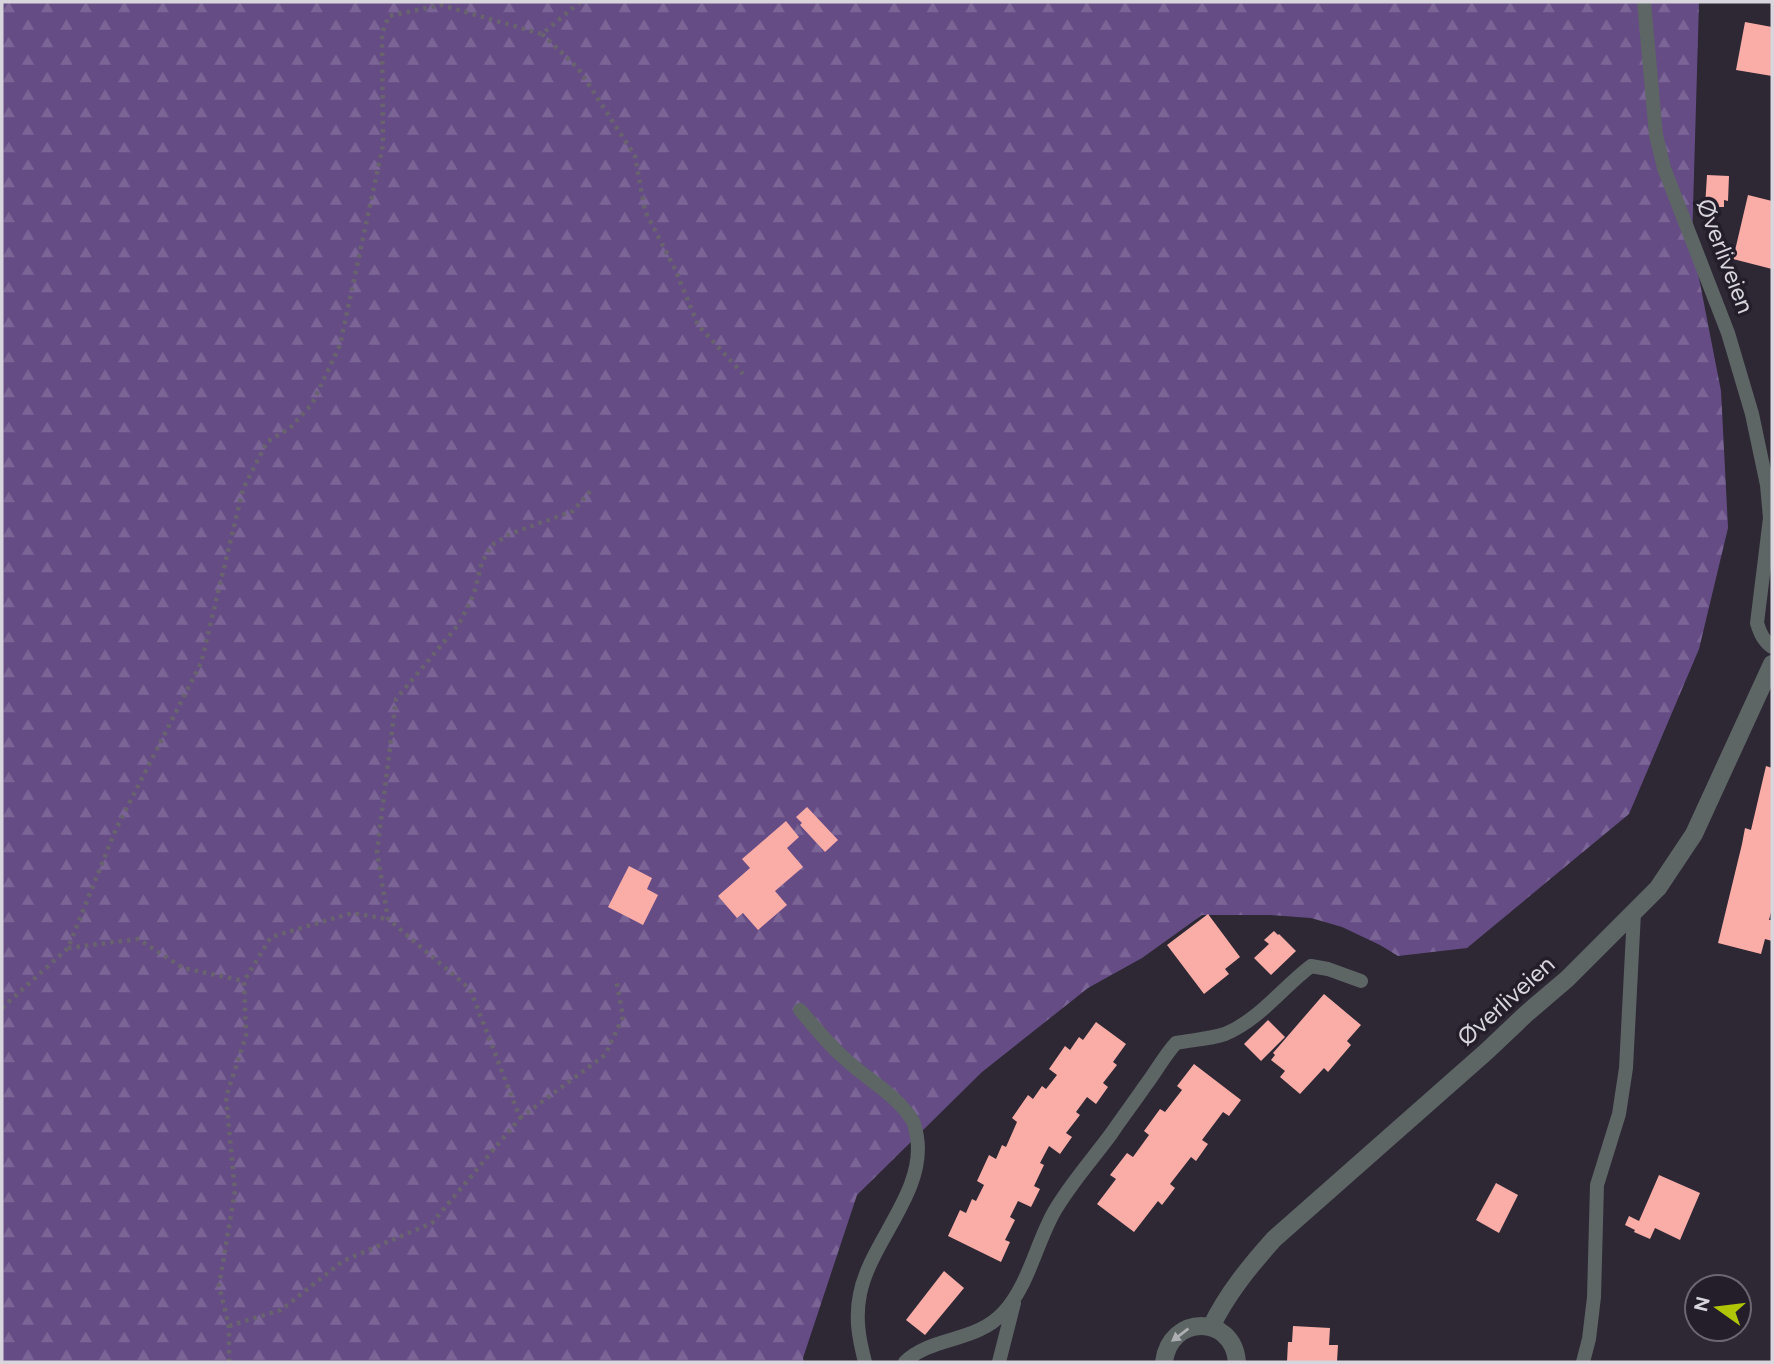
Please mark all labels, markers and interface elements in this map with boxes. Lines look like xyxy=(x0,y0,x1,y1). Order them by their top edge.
street label: Øverliveien xyxy=(1690,194,1761,317)
street label: Øverliveien xyxy=(1451,950,1560,1052)
north arrow xyxy=(1683,1273,1753,1343)
text: N xyxy=(1689,1294,1715,1314)
one-way arrow xyxy=(1171,1328,1190,1342)

